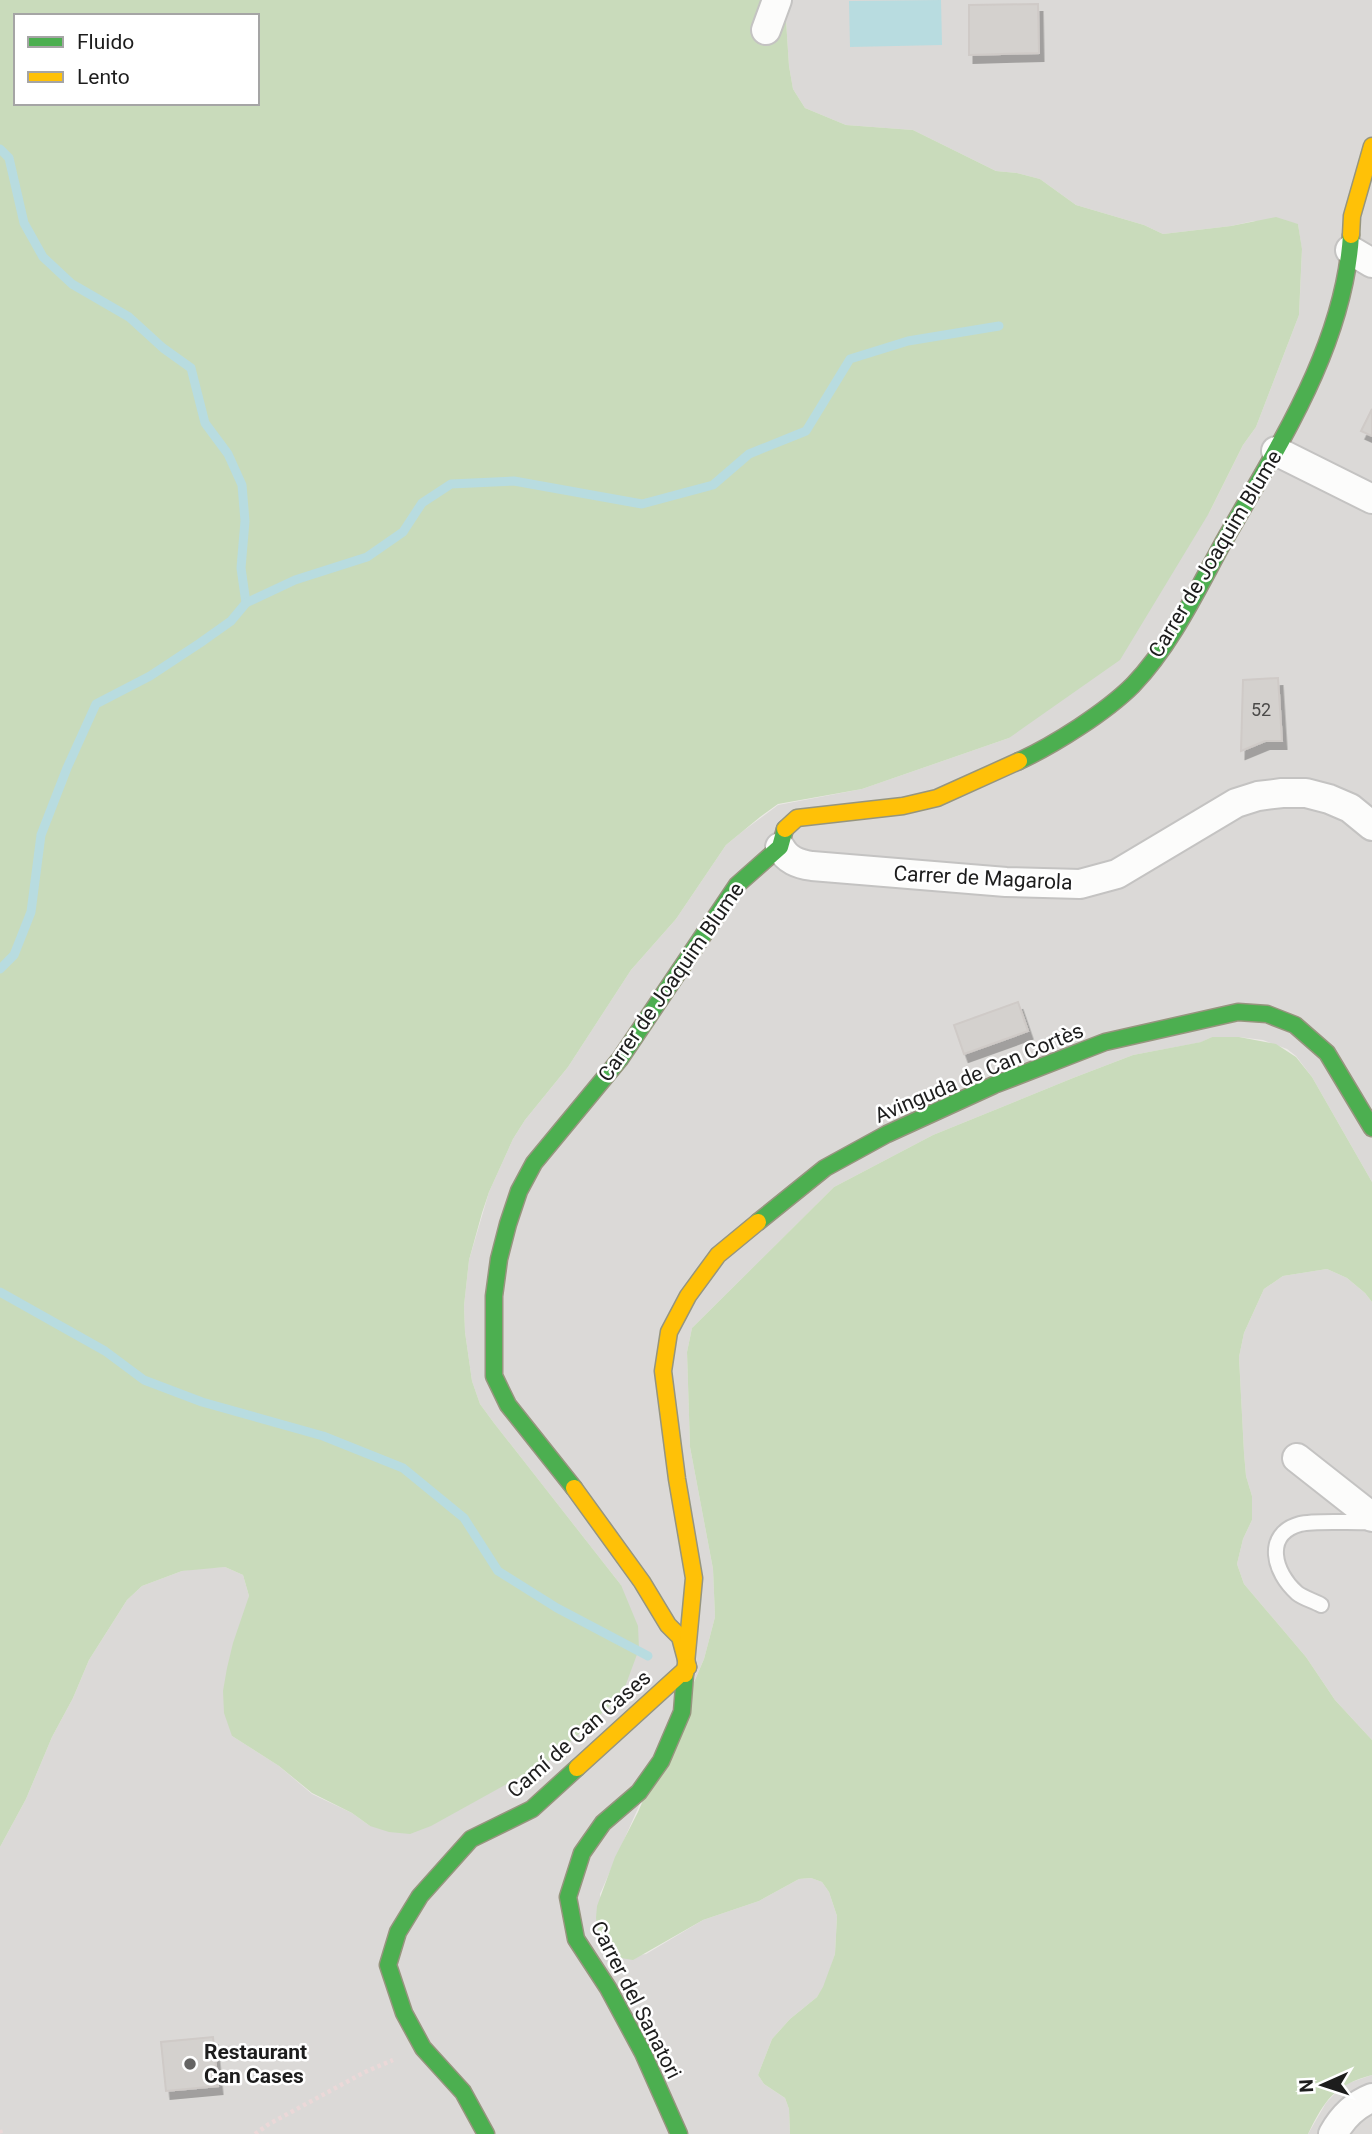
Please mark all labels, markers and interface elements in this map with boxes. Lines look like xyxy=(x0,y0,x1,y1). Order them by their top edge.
legend xyxy=(14,14,259,105)
text: Fluido xyxy=(77,30,134,54)
text: Lento xyxy=(77,65,130,89)
street label: Carrer de Joaquim Blume xyxy=(1144,446,1286,662)
house number: 52 xyxy=(1251,699,1271,720)
street label: Carrer de Magarola xyxy=(893,861,1073,895)
street label: Carrer de Joaquim Blume xyxy=(593,878,749,1086)
street label: Avinguda de Can Cortès xyxy=(871,1018,1087,1128)
street label: Camí de Can Cases xyxy=(502,1665,656,1803)
street label: Carrer del Sanatori xyxy=(586,1917,686,2083)
place label: Restaurant Can Cases xyxy=(204,2040,307,2088)
north arrow xyxy=(1288,2050,1358,2120)
marker: Restaurant Can Cases xyxy=(182,2056,198,2072)
text: N xyxy=(1295,2079,1318,2093)

